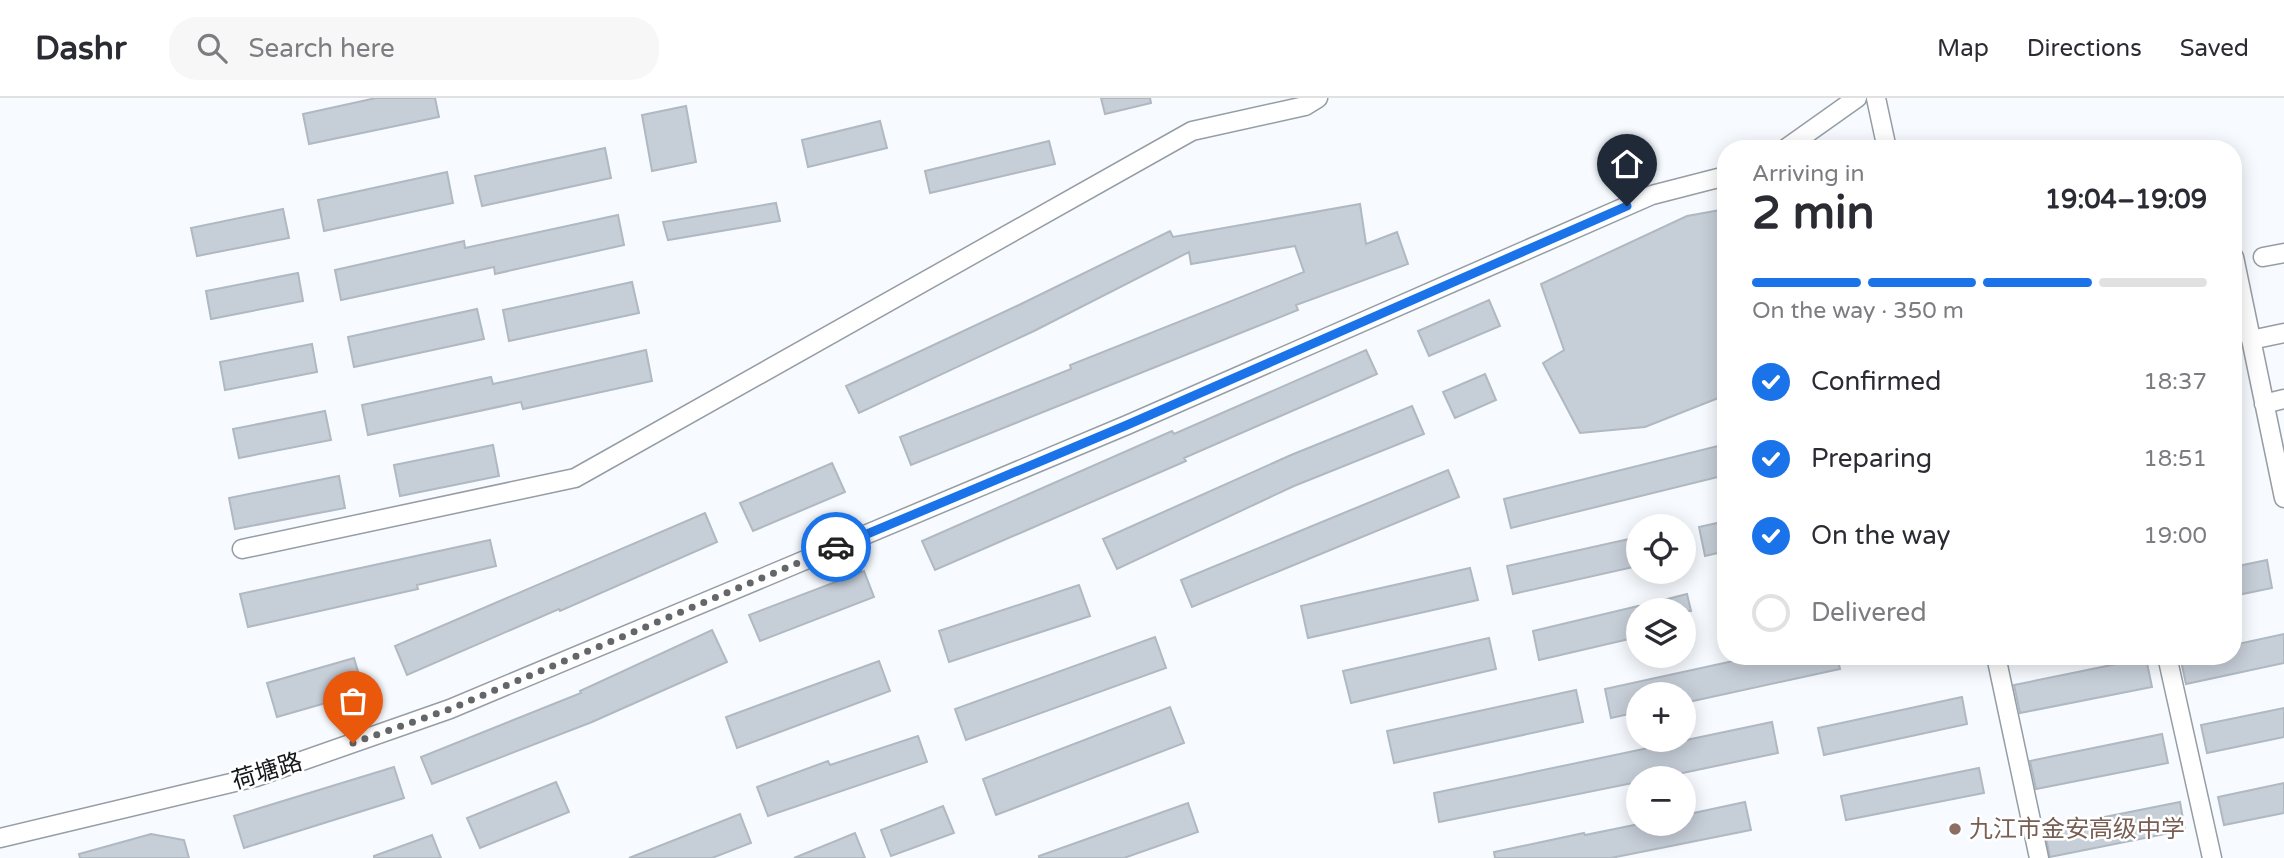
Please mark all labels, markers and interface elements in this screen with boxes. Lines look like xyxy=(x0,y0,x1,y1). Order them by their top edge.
search box xyxy=(169,17,659,80)
text: Dashr xyxy=(35,29,127,68)
icon: search xyxy=(193,29,231,67)
text: Search here xyxy=(249,33,395,64)
text: Map xyxy=(1937,34,1989,63)
text: Directions xyxy=(2027,34,2142,63)
text: Saved xyxy=(2180,34,2249,63)
pin xyxy=(1597,134,1657,206)
icon: home xyxy=(1608,145,1646,183)
text: Arriving in xyxy=(1752,160,1865,188)
text: 19:04–19:09 xyxy=(2045,184,2207,215)
text: 2 min xyxy=(1752,186,1875,241)
text: On the way · 350 m xyxy=(1752,297,1964,325)
icon: check xyxy=(1752,363,1790,401)
text: Confirmed xyxy=(1811,366,1941,397)
text: 18:37 xyxy=(2143,368,2207,396)
icon: check xyxy=(1752,440,1790,478)
text: Preparing xyxy=(1811,443,1932,474)
text: 18:51 xyxy=(2143,445,2207,473)
courier xyxy=(801,512,871,582)
map controls xyxy=(1626,514,1696,836)
button: locate xyxy=(1626,514,1696,584)
icon: check xyxy=(1752,517,1790,555)
text: On the way xyxy=(1811,520,1951,551)
text: 19:00 xyxy=(2143,522,2207,550)
icon: car xyxy=(817,528,855,566)
text: Delivered xyxy=(1811,597,1927,628)
button: layers xyxy=(1626,598,1696,668)
pin xyxy=(323,671,383,743)
icon: bag xyxy=(334,682,372,720)
button: + xyxy=(1626,682,1696,752)
street label: 荷塘路 xyxy=(228,747,306,796)
button: − xyxy=(1626,766,1696,836)
place label: 九江市金安高级中学 xyxy=(1969,815,2185,844)
marker: 九江市金安高级中学 xyxy=(1947,821,1963,837)

